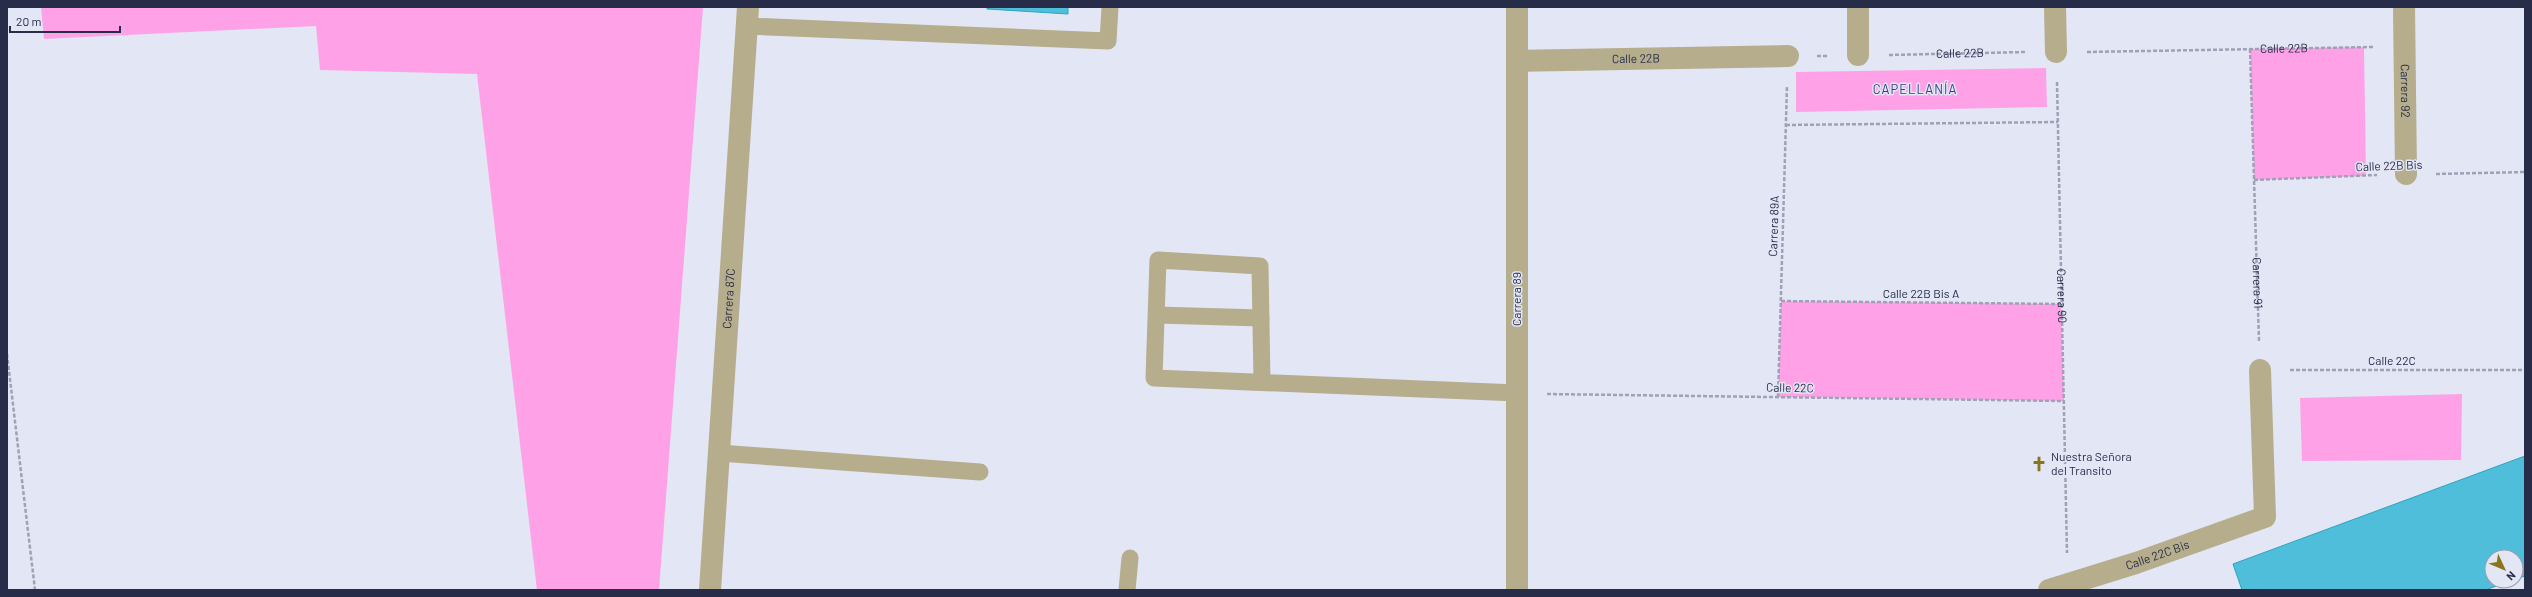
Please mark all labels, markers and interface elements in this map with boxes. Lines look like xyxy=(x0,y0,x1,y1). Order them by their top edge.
scale bar xyxy=(10,8,120,34)
text: 20 m xyxy=(16,14,42,28)
street label: Calle 22B xyxy=(2260,40,2308,55)
street label: Calle 22B xyxy=(1936,45,1984,60)
street label: Calle 22B xyxy=(1612,50,1660,65)
street label: Carrera 92 xyxy=(2399,64,2413,118)
district label: CAPELLANÍA xyxy=(1873,81,1957,97)
street label: Calle 22B Bis xyxy=(2355,157,2423,173)
street label: Carrera 89A xyxy=(1765,195,1781,257)
street label: Carrera 91 xyxy=(2250,257,2266,309)
street label: Carrera 87C xyxy=(719,268,737,329)
street label: Carrera 90 xyxy=(2055,269,2070,323)
street label: Carrera 89 xyxy=(1509,272,1523,326)
street label: Calle 22B Bis A xyxy=(1883,286,1959,300)
street label: Calle 22C xyxy=(2368,353,2416,367)
street label: Calle 22C xyxy=(1766,380,1814,394)
place label: Nuestra Señora del Transito xyxy=(2051,449,2132,477)
church icon: Nuestra Señora del Transito xyxy=(2030,455,2048,473)
street label: Calle 22C Bis xyxy=(2124,537,2191,572)
north arrow xyxy=(2484,549,2524,589)
text: N xyxy=(2504,569,2519,583)

